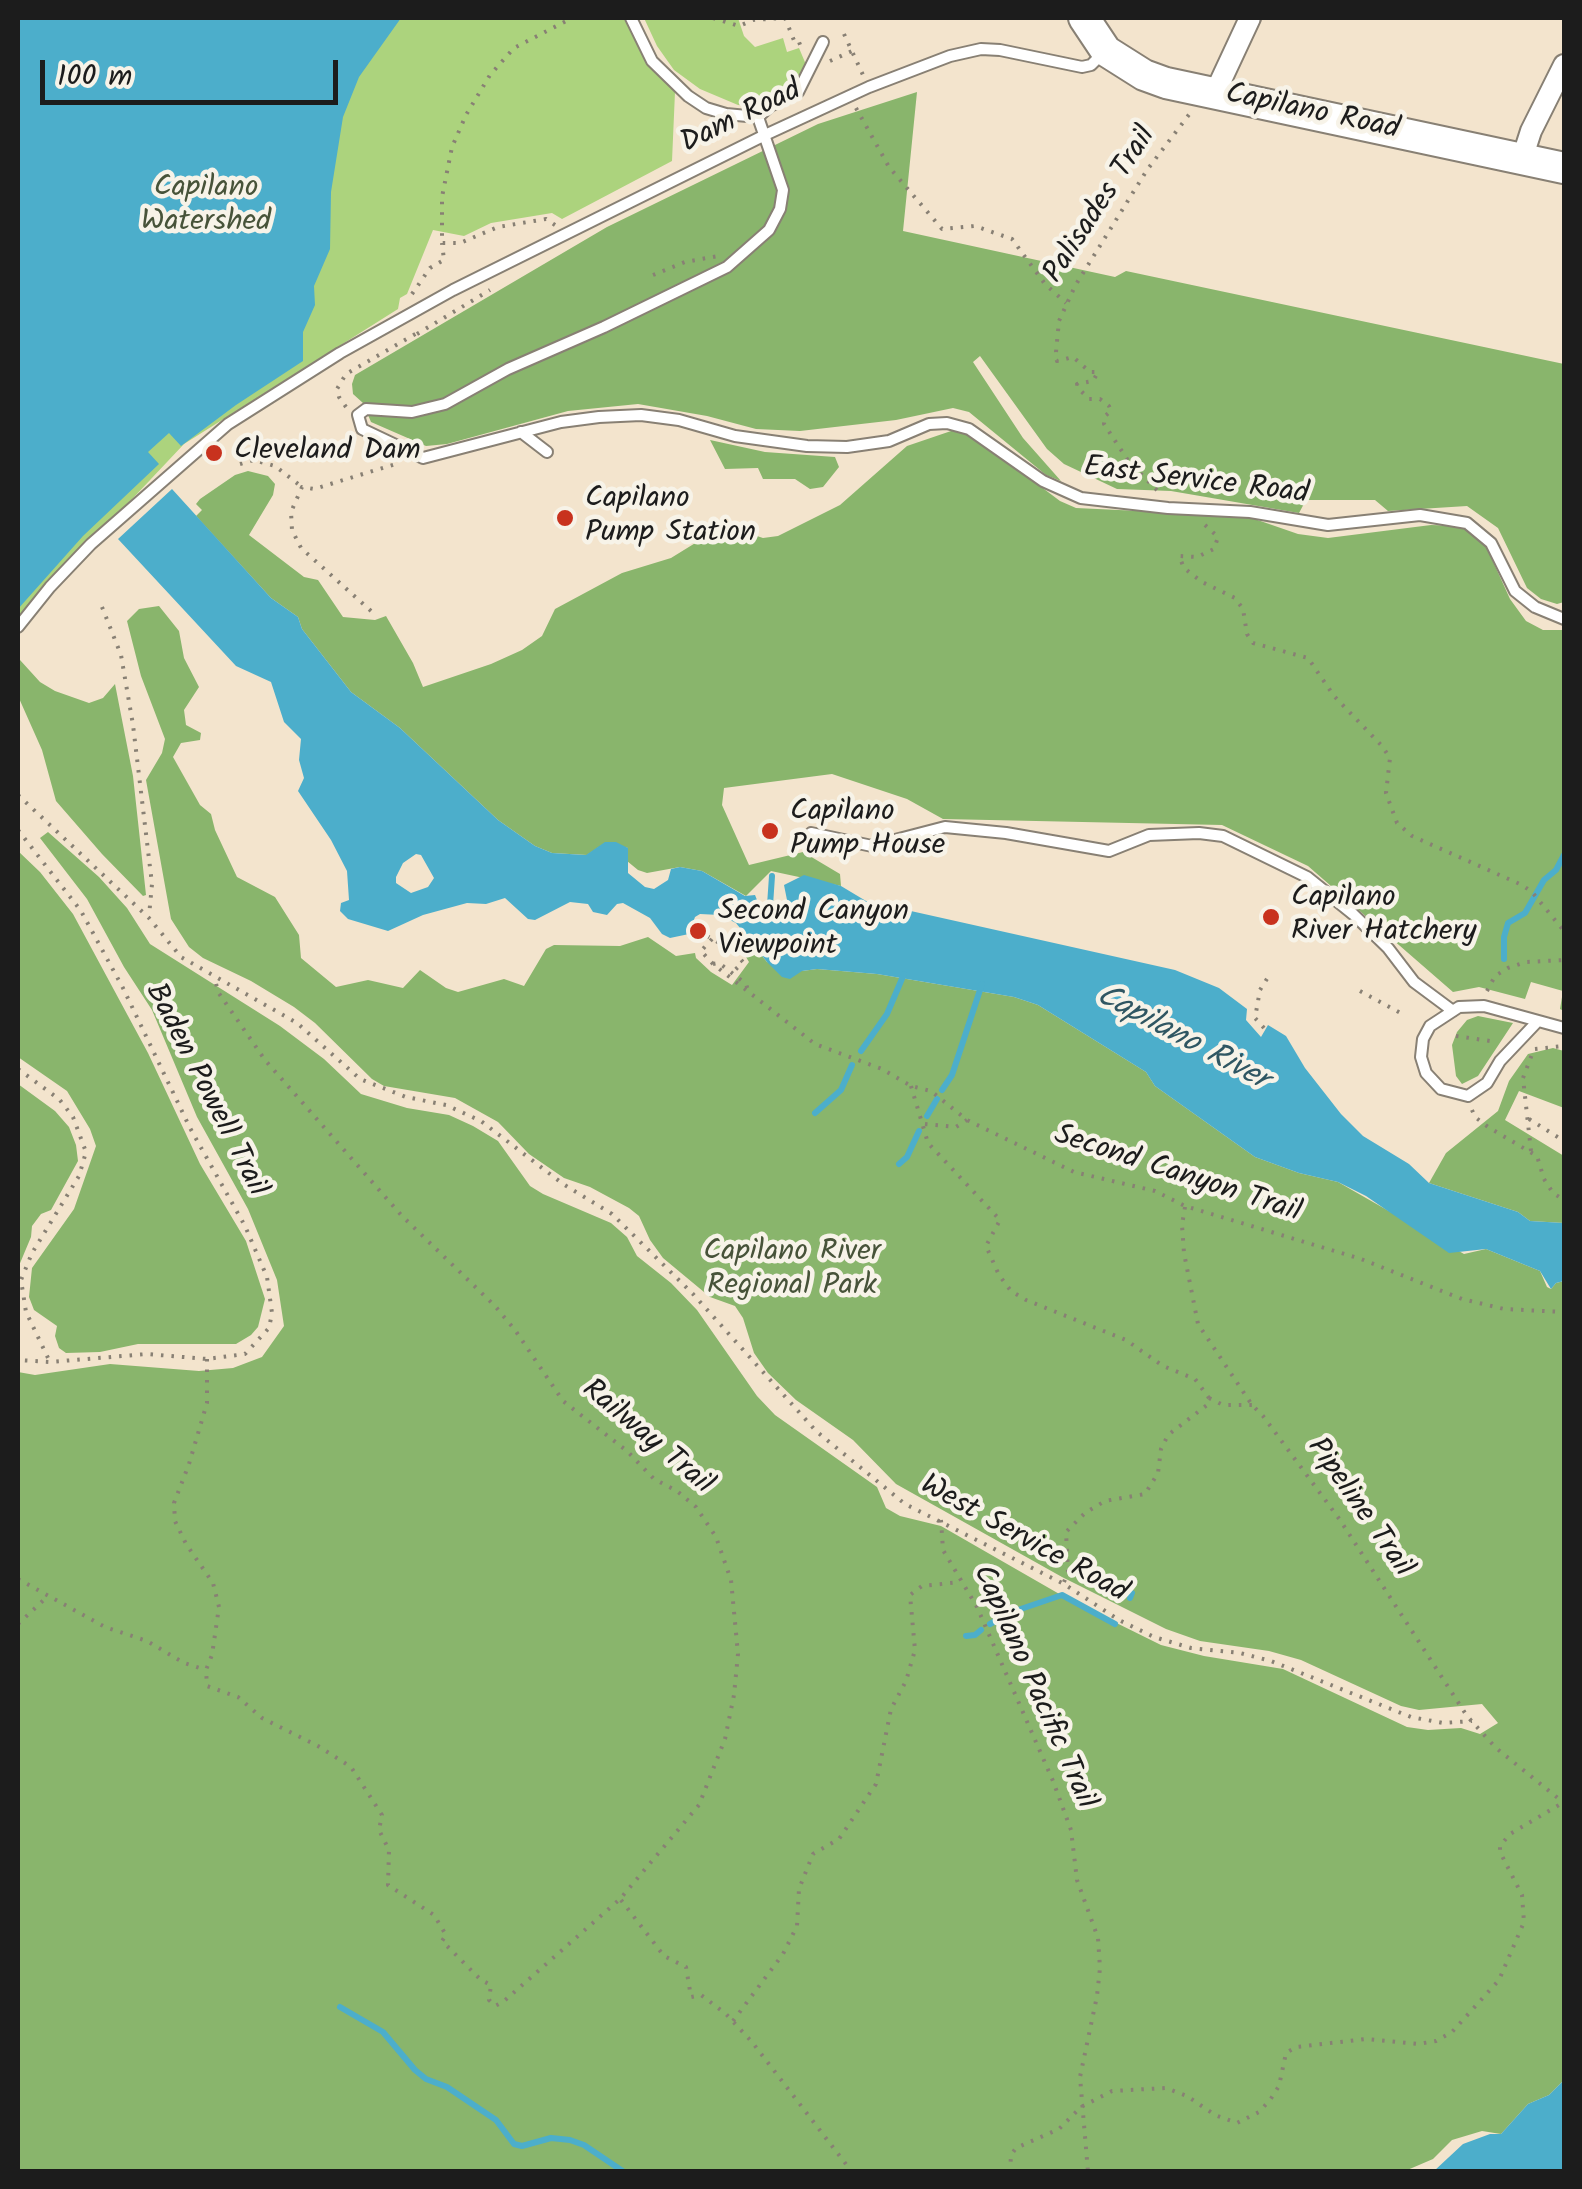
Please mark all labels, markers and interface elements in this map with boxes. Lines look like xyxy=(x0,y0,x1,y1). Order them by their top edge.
scale bar xyxy=(45,40,342,102)
text: 100 m xyxy=(57,53,132,101)
street label: Dam Road xyxy=(676,74,808,164)
street label: Capilano Road xyxy=(1222,78,1402,150)
street label: Palisades Trail xyxy=(1038,121,1166,291)
park label: Capilano Watershed xyxy=(141,172,271,242)
place label: Cleveland Dam xyxy=(234,435,421,471)
marker: Cleveland Dam xyxy=(203,442,225,464)
street label: East Service Road xyxy=(1082,451,1310,515)
place label: Capilano Pump Station xyxy=(585,483,756,554)
marker: Capilano Pump Station xyxy=(554,507,576,529)
place label: Capilano Pump House xyxy=(790,796,945,866)
marker: Capilano Pump House xyxy=(759,820,781,842)
place label: Capilano River Hatchery xyxy=(1291,882,1476,952)
place label: Second Canyon Viewpoint xyxy=(718,896,909,966)
marker: Capilano River Hatchery xyxy=(1260,906,1282,928)
marker: Second Canyon Viewpoint xyxy=(687,920,709,942)
street label: Baden Powell Trail xyxy=(135,978,273,1204)
water label: Capilano River xyxy=(1088,979,1274,1101)
street label: Second Canyon Trail xyxy=(1049,1119,1305,1233)
park label: Capilano River Regional Park xyxy=(703,1236,881,1306)
street label: Railway Trail xyxy=(573,1373,719,1505)
street label: Pipeline Trail xyxy=(1297,1432,1419,1586)
street label: West Service Road xyxy=(913,1469,1133,1613)
street label: Capilano Pacific Trail xyxy=(962,1560,1102,1816)

